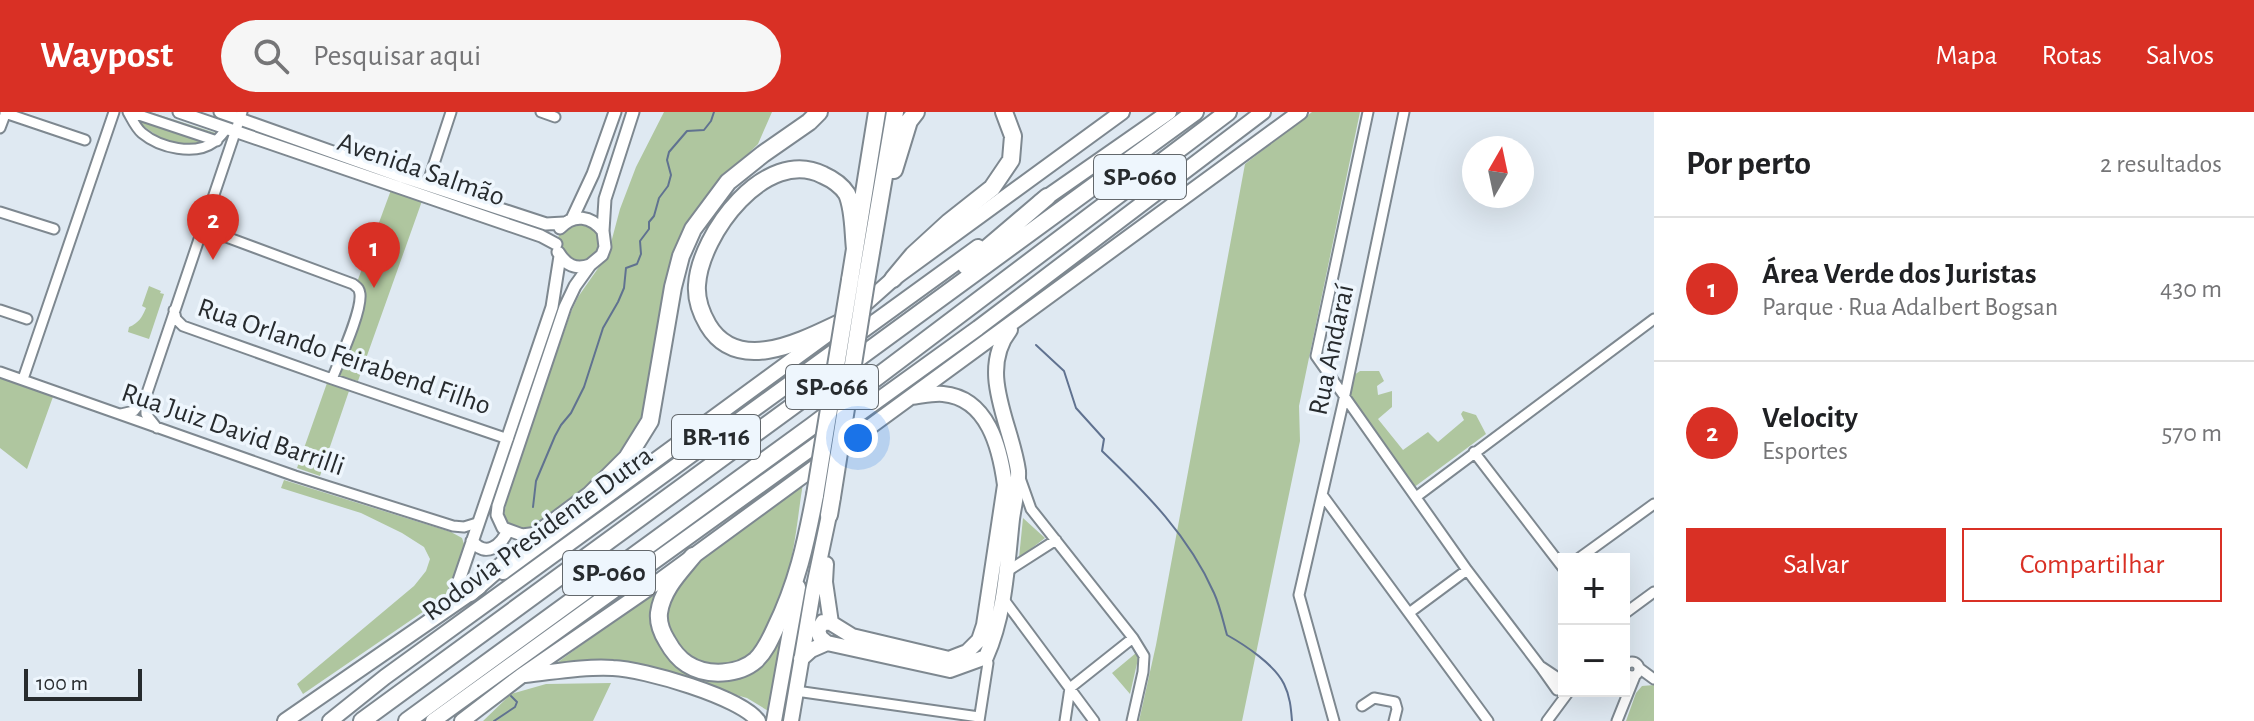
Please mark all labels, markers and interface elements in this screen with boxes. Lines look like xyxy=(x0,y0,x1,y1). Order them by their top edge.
search box xyxy=(221,20,781,92)
icon: search xyxy=(249,34,293,78)
text: Waypost xyxy=(40,37,173,75)
text: Pesquisar aqui xyxy=(313,41,481,71)
text: Mapa xyxy=(1936,42,1997,70)
text: Rotas xyxy=(2041,42,2102,70)
text: Salvos xyxy=(2146,42,2214,70)
street label: Avenida Salmão xyxy=(334,128,508,212)
north arrow xyxy=(1462,136,1534,208)
text: Por perto xyxy=(1686,147,1811,181)
text: 2 resultados xyxy=(2100,151,2222,177)
road number: SP-060 xyxy=(1094,155,1186,199)
pin: 2 xyxy=(187,194,239,260)
pin: 1 xyxy=(348,222,400,288)
text: Área Verde dos Juristas xyxy=(1762,259,2036,289)
text: 1 xyxy=(1707,276,1717,302)
text: 430 m xyxy=(2160,276,2222,302)
street label: Rua Andaraí xyxy=(1304,282,1360,418)
street label: Rua Orlando Feirabend Filho xyxy=(194,294,494,420)
text: Parque · Rua Adalbert Bogsan xyxy=(1762,294,2058,320)
road number: SP-066 xyxy=(786,365,878,409)
street label: Rua Juiz David Barrilli xyxy=(118,379,348,481)
text: Velocity xyxy=(1762,403,1858,433)
road number: BR-116 xyxy=(672,415,760,459)
your location xyxy=(838,418,878,458)
text: 2 xyxy=(1706,420,1718,446)
text: 570 m xyxy=(2161,420,2222,446)
text: Esportes xyxy=(1762,438,1848,464)
street label: Rodovia Presidente Dutra xyxy=(418,441,658,627)
button: Salvar xyxy=(1686,528,1946,602)
button: Compartilhar xyxy=(1962,528,2222,602)
road number: SP-060 xyxy=(563,551,655,595)
map controls xyxy=(1558,553,1630,697)
button: + xyxy=(1558,553,1630,625)
button: − xyxy=(1558,625,1630,697)
scale bar xyxy=(24,665,142,701)
text: 100 m xyxy=(36,672,88,694)

